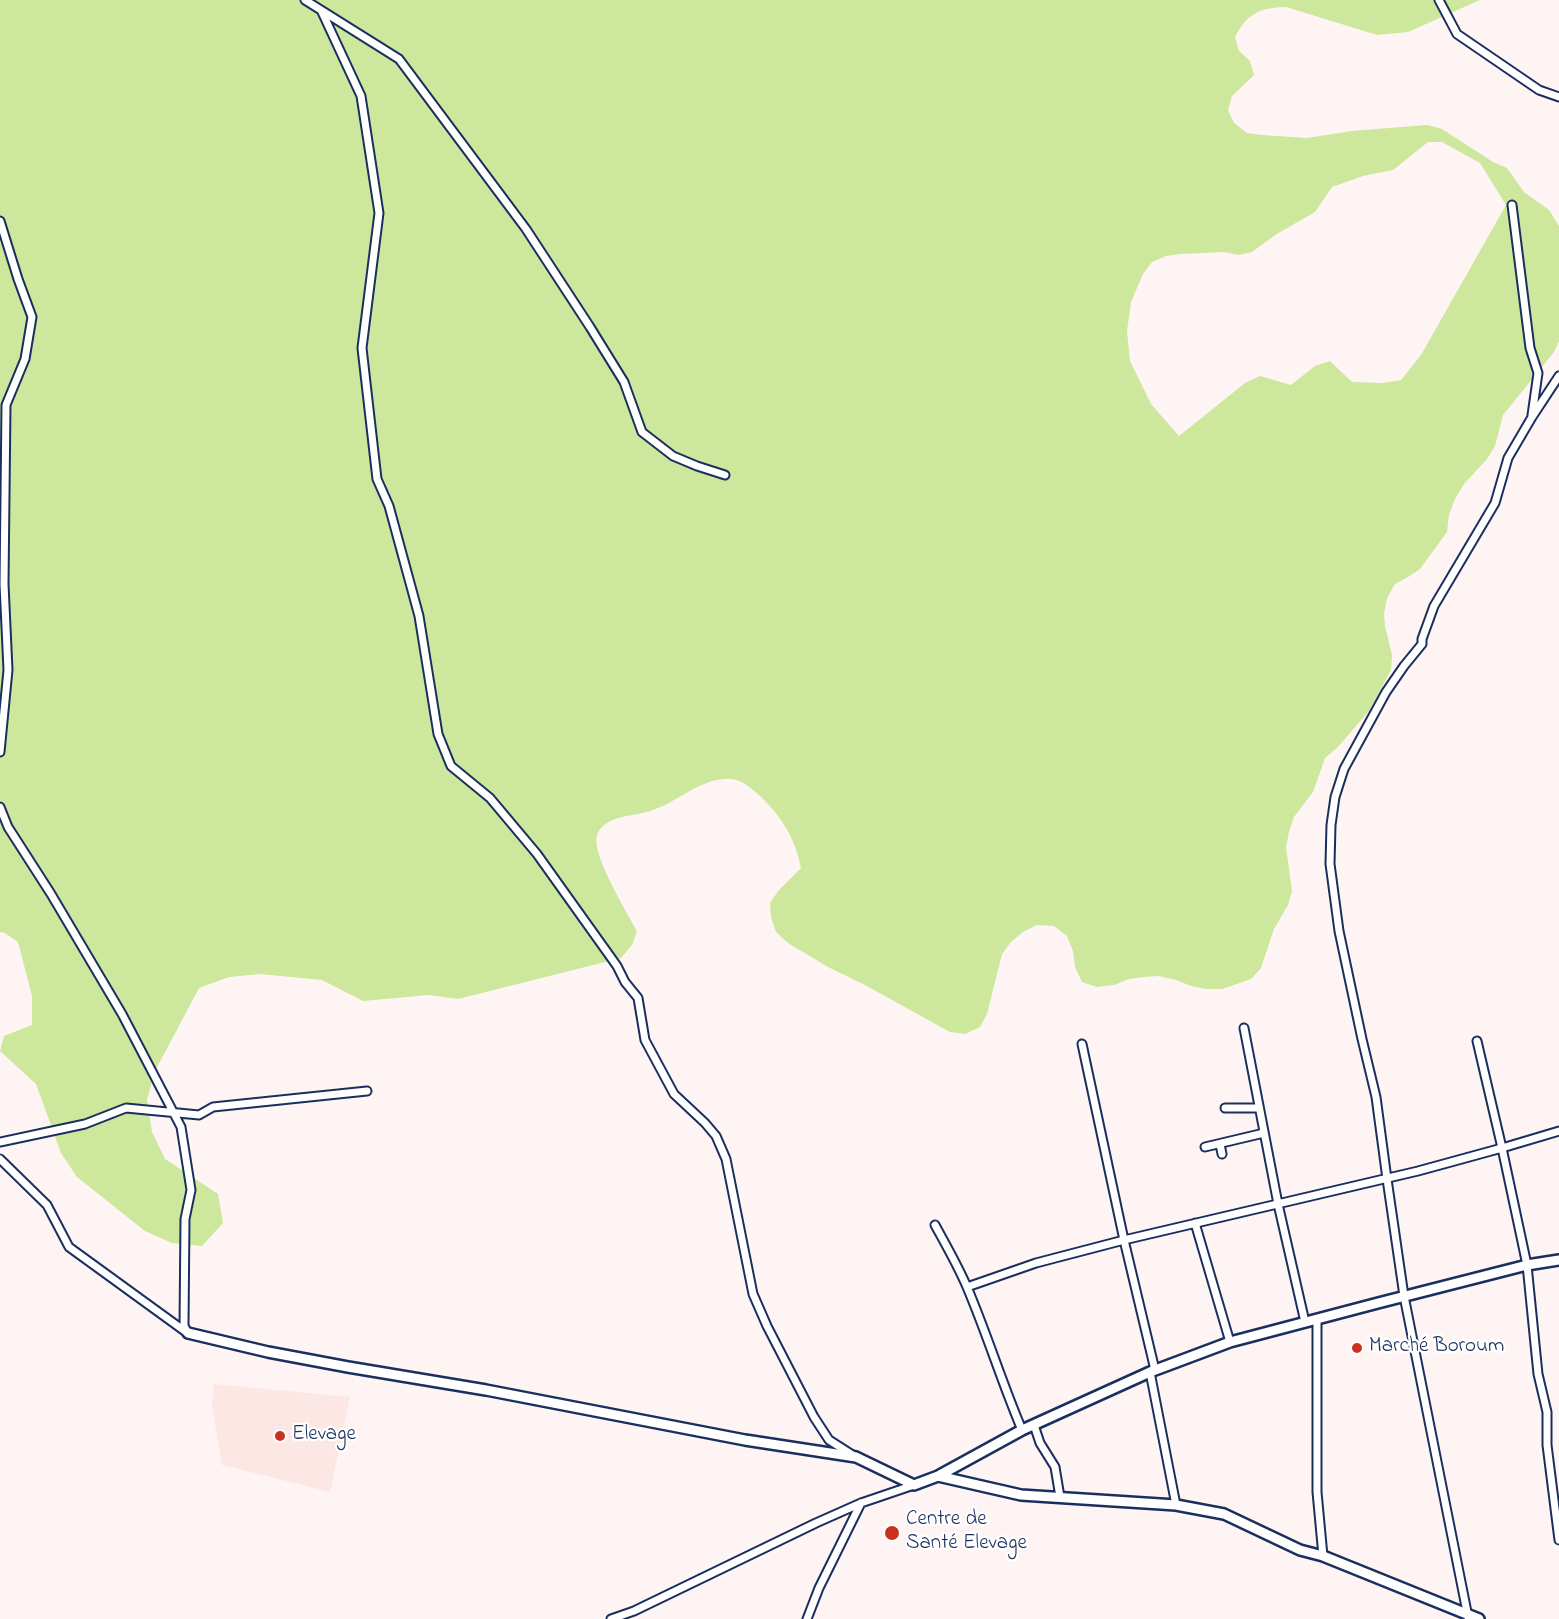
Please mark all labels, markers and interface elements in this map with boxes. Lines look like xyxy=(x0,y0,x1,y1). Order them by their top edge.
place label: Marché Boroum xyxy=(1369,1335,1504,1361)
marker: Marché Boroum xyxy=(1350,1341,1364,1355)
place label: Elevage xyxy=(292,1423,356,1449)
marker: Elevage xyxy=(273,1429,287,1443)
place label: Centre de Santé Elevage xyxy=(906,1508,1027,1558)
marker: Centre de Santé Elevage xyxy=(883,1524,901,1542)

